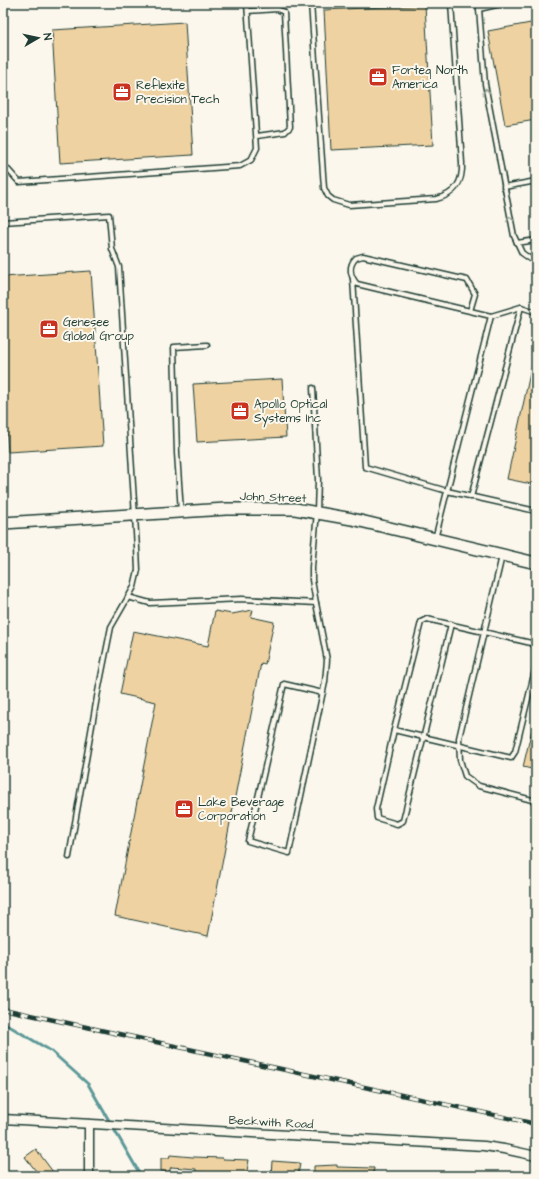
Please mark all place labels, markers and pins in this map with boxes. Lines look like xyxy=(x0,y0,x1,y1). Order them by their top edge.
place label: Forteq North America xyxy=(392,62,468,93)
office icon: Forteq North America xyxy=(367,66,389,88)
place label: Reflexite Precision Tech xyxy=(136,77,219,108)
office icon: Reflexite Precision Tech xyxy=(111,81,133,103)
place label: Genesee Global Group xyxy=(63,314,134,345)
office icon: Genesee Global Group xyxy=(38,318,60,340)
place label: Apollo Optical Systems Inc xyxy=(254,396,328,428)
office icon: Apollo Optical Systems Inc xyxy=(229,400,251,422)
place label: Lake Beverage Corporation xyxy=(198,794,285,825)
office icon: Lake Beverage Corporation xyxy=(173,798,195,820)

